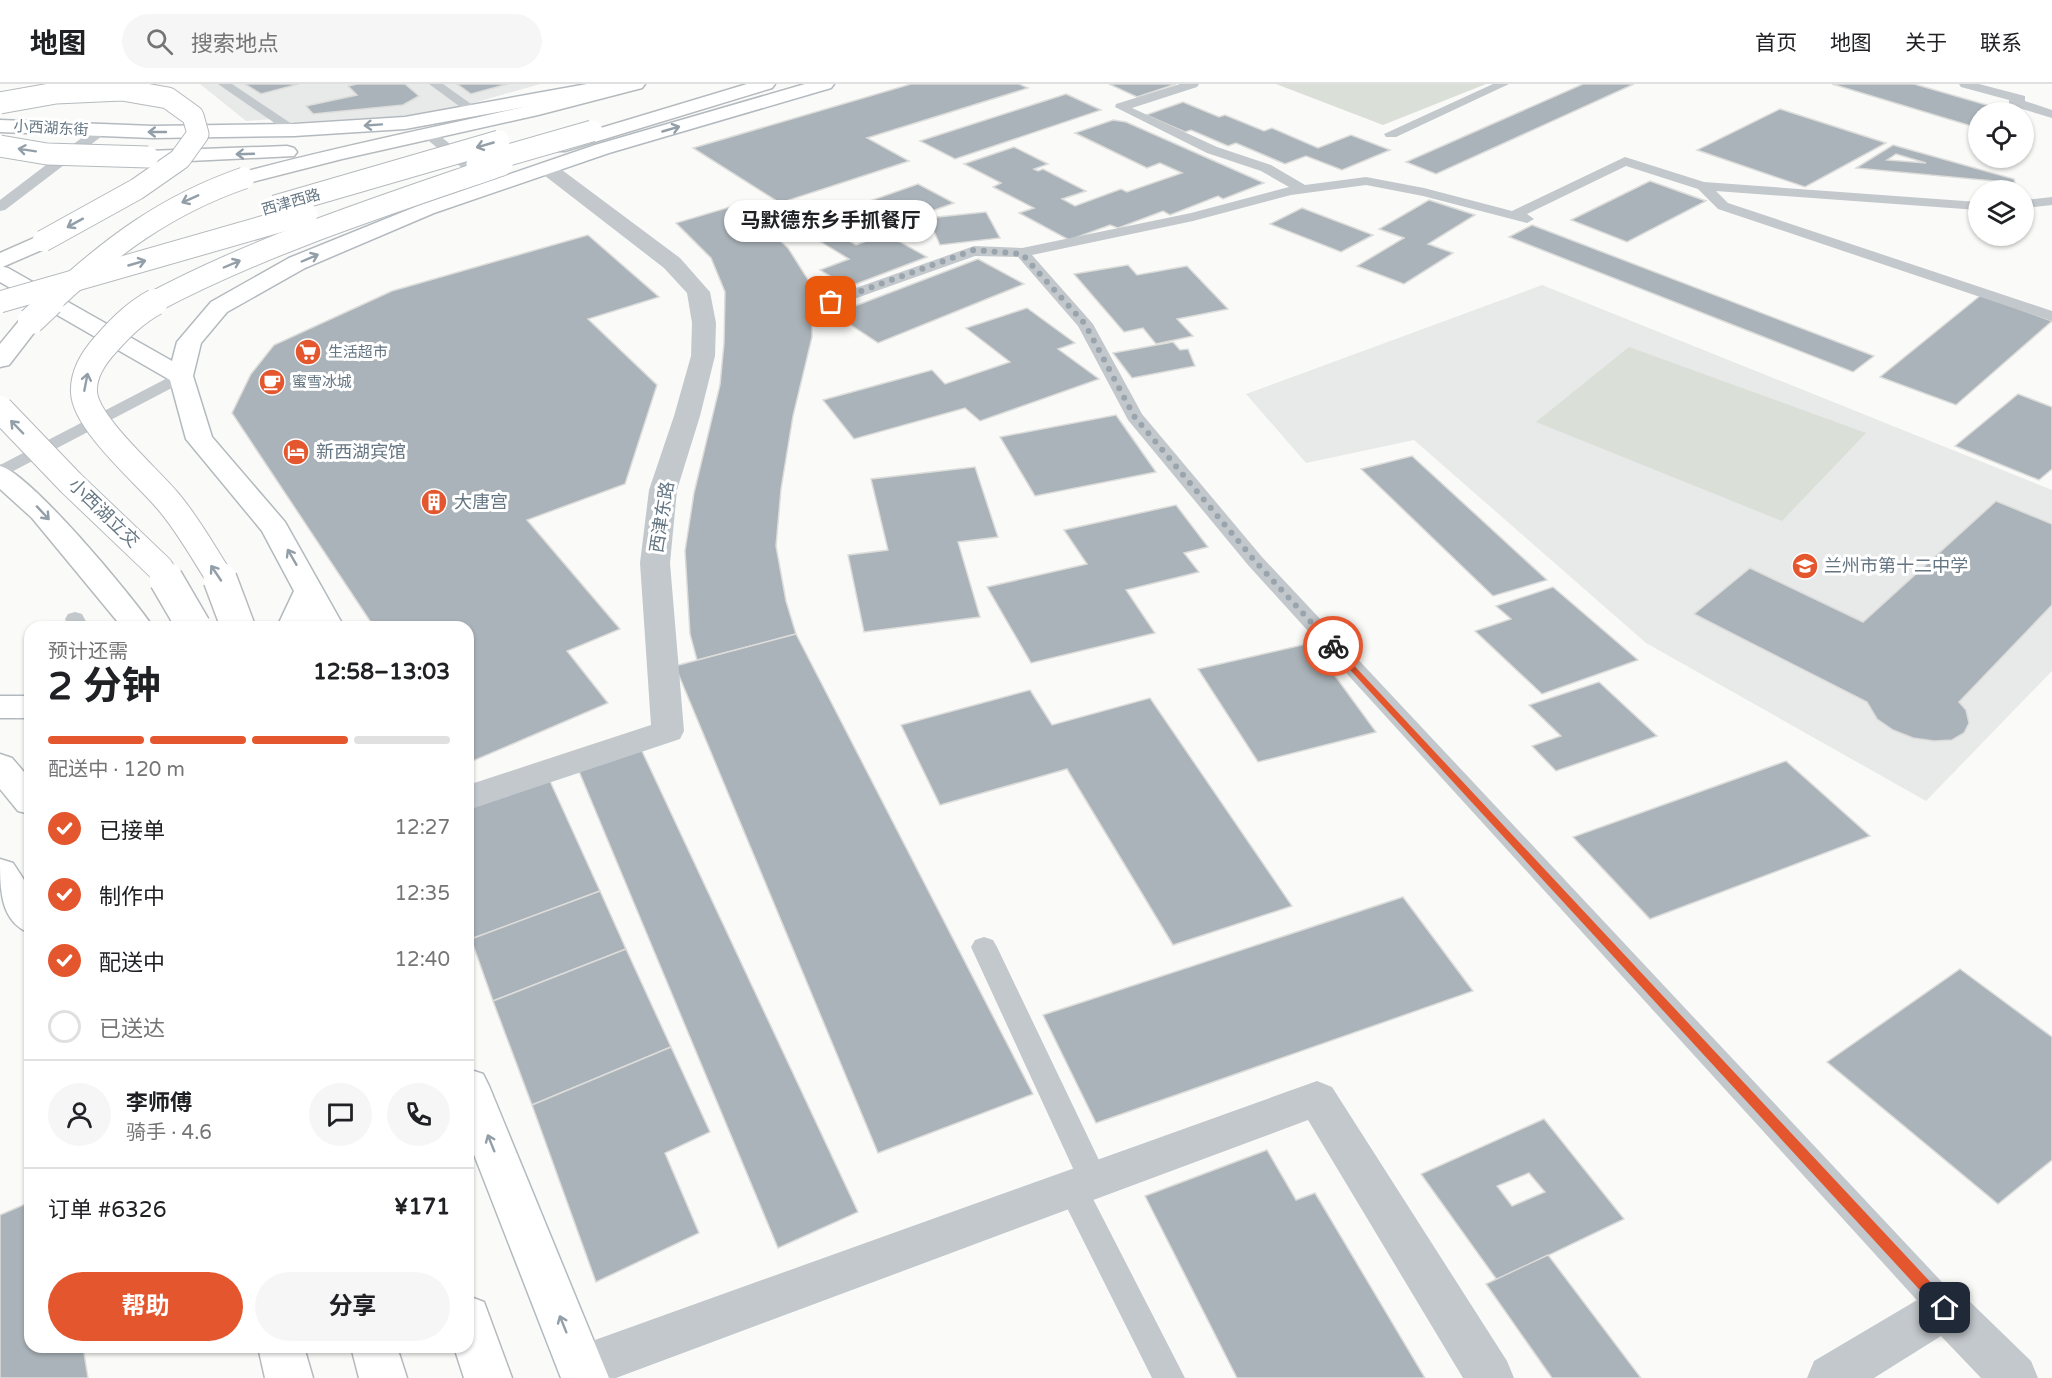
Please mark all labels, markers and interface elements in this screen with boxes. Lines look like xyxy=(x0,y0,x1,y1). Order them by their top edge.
search box xyxy=(122,14,542,68)
icon: search xyxy=(143,25,176,58)
text: 地图 xyxy=(30,27,86,61)
text: 搜索地点 xyxy=(191,31,279,57)
text: 首页 xyxy=(1755,31,1797,56)
text: 地图 xyxy=(1830,31,1872,56)
text: 关于 xyxy=(1905,31,1947,56)
text: 联系 xyxy=(1980,31,2022,56)
map controls xyxy=(1968,102,2034,246)
button: locate xyxy=(1968,102,2034,168)
street label: 小西湖东街 xyxy=(13,117,89,139)
one-way arrow xyxy=(363,120,383,131)
one-way arrow xyxy=(661,123,680,134)
one-way arrow xyxy=(148,126,168,138)
one-way arrow xyxy=(476,140,495,152)
one-way arrow xyxy=(17,145,37,156)
one-way arrow xyxy=(236,149,256,160)
button: layers xyxy=(1968,180,2034,246)
street label: 西津西路 xyxy=(260,185,322,219)
one-way arrow xyxy=(181,194,199,205)
callout: 马默德东乡手抓餐厅 xyxy=(724,200,938,242)
text: 马默德东乡手抓餐厅 xyxy=(741,209,921,233)
one-way arrow xyxy=(67,218,84,230)
one-way arrow xyxy=(301,252,319,263)
one-way arrow xyxy=(127,257,146,268)
one-way arrow xyxy=(223,258,241,270)
pin xyxy=(805,276,856,327)
icon: bag xyxy=(814,285,847,318)
supermarket icon: 生活超市 xyxy=(293,337,323,367)
place label: 生活超市 xyxy=(328,343,388,361)
cafe icon: 蜜雪冰城 xyxy=(257,367,287,397)
one-way arrow xyxy=(81,372,92,392)
place label: 蜜雪冰城 xyxy=(292,373,352,391)
one-way arrow xyxy=(10,420,25,435)
hotel icon: 新西湖宾馆 xyxy=(281,437,311,467)
place label: 新西湖宾馆 xyxy=(316,441,406,463)
street label: 小西湖立交 xyxy=(64,474,144,552)
street label: 西津东路 xyxy=(646,480,678,554)
building icon: 大唐宫 xyxy=(419,487,449,517)
place label: 大唐宫 xyxy=(454,491,508,513)
one-way arrow xyxy=(36,506,50,521)
one-way arrow xyxy=(285,549,297,566)
school or university icon: 兰州市第十二中学 xyxy=(1790,551,1820,581)
place label: 兰州市第十二中学 xyxy=(1824,555,1968,577)
one-way arrow xyxy=(210,565,222,582)
courier xyxy=(1303,616,1363,676)
icon: bike xyxy=(1317,630,1350,663)
text: 预计还需 xyxy=(48,640,128,664)
text: 12:58–13:03 xyxy=(313,659,450,685)
text: 2 分钟 xyxy=(48,663,161,710)
text: 配送中 · 120 m xyxy=(48,758,185,782)
icon: check xyxy=(48,812,81,845)
text: 12:27 xyxy=(395,816,450,840)
text: 已接单 xyxy=(99,818,165,844)
icon: check xyxy=(48,878,81,911)
text: 12:35 xyxy=(395,882,450,906)
text: 制作中 xyxy=(99,884,165,910)
icon: check xyxy=(48,944,81,977)
text: 12:40 xyxy=(395,948,450,972)
text: 配送中 xyxy=(99,950,165,976)
text: 已送达 xyxy=(99,1016,165,1042)
button: person xyxy=(48,1083,111,1146)
button: chat xyxy=(309,1083,372,1146)
button: phone xyxy=(387,1083,450,1146)
text: 李师傅 xyxy=(126,1090,192,1116)
text: 骑手 · 4.6 xyxy=(126,1121,212,1145)
one-way arrow xyxy=(485,1134,496,1152)
text: ¥171 xyxy=(394,1194,450,1220)
text: 订单 #6326 xyxy=(48,1197,166,1223)
button: 帮助 xyxy=(48,1272,243,1341)
button: 分享 xyxy=(255,1272,450,1341)
pin xyxy=(1919,1282,1970,1333)
icon: home xyxy=(1928,1291,1961,1324)
one-way arrow xyxy=(557,1315,568,1333)

